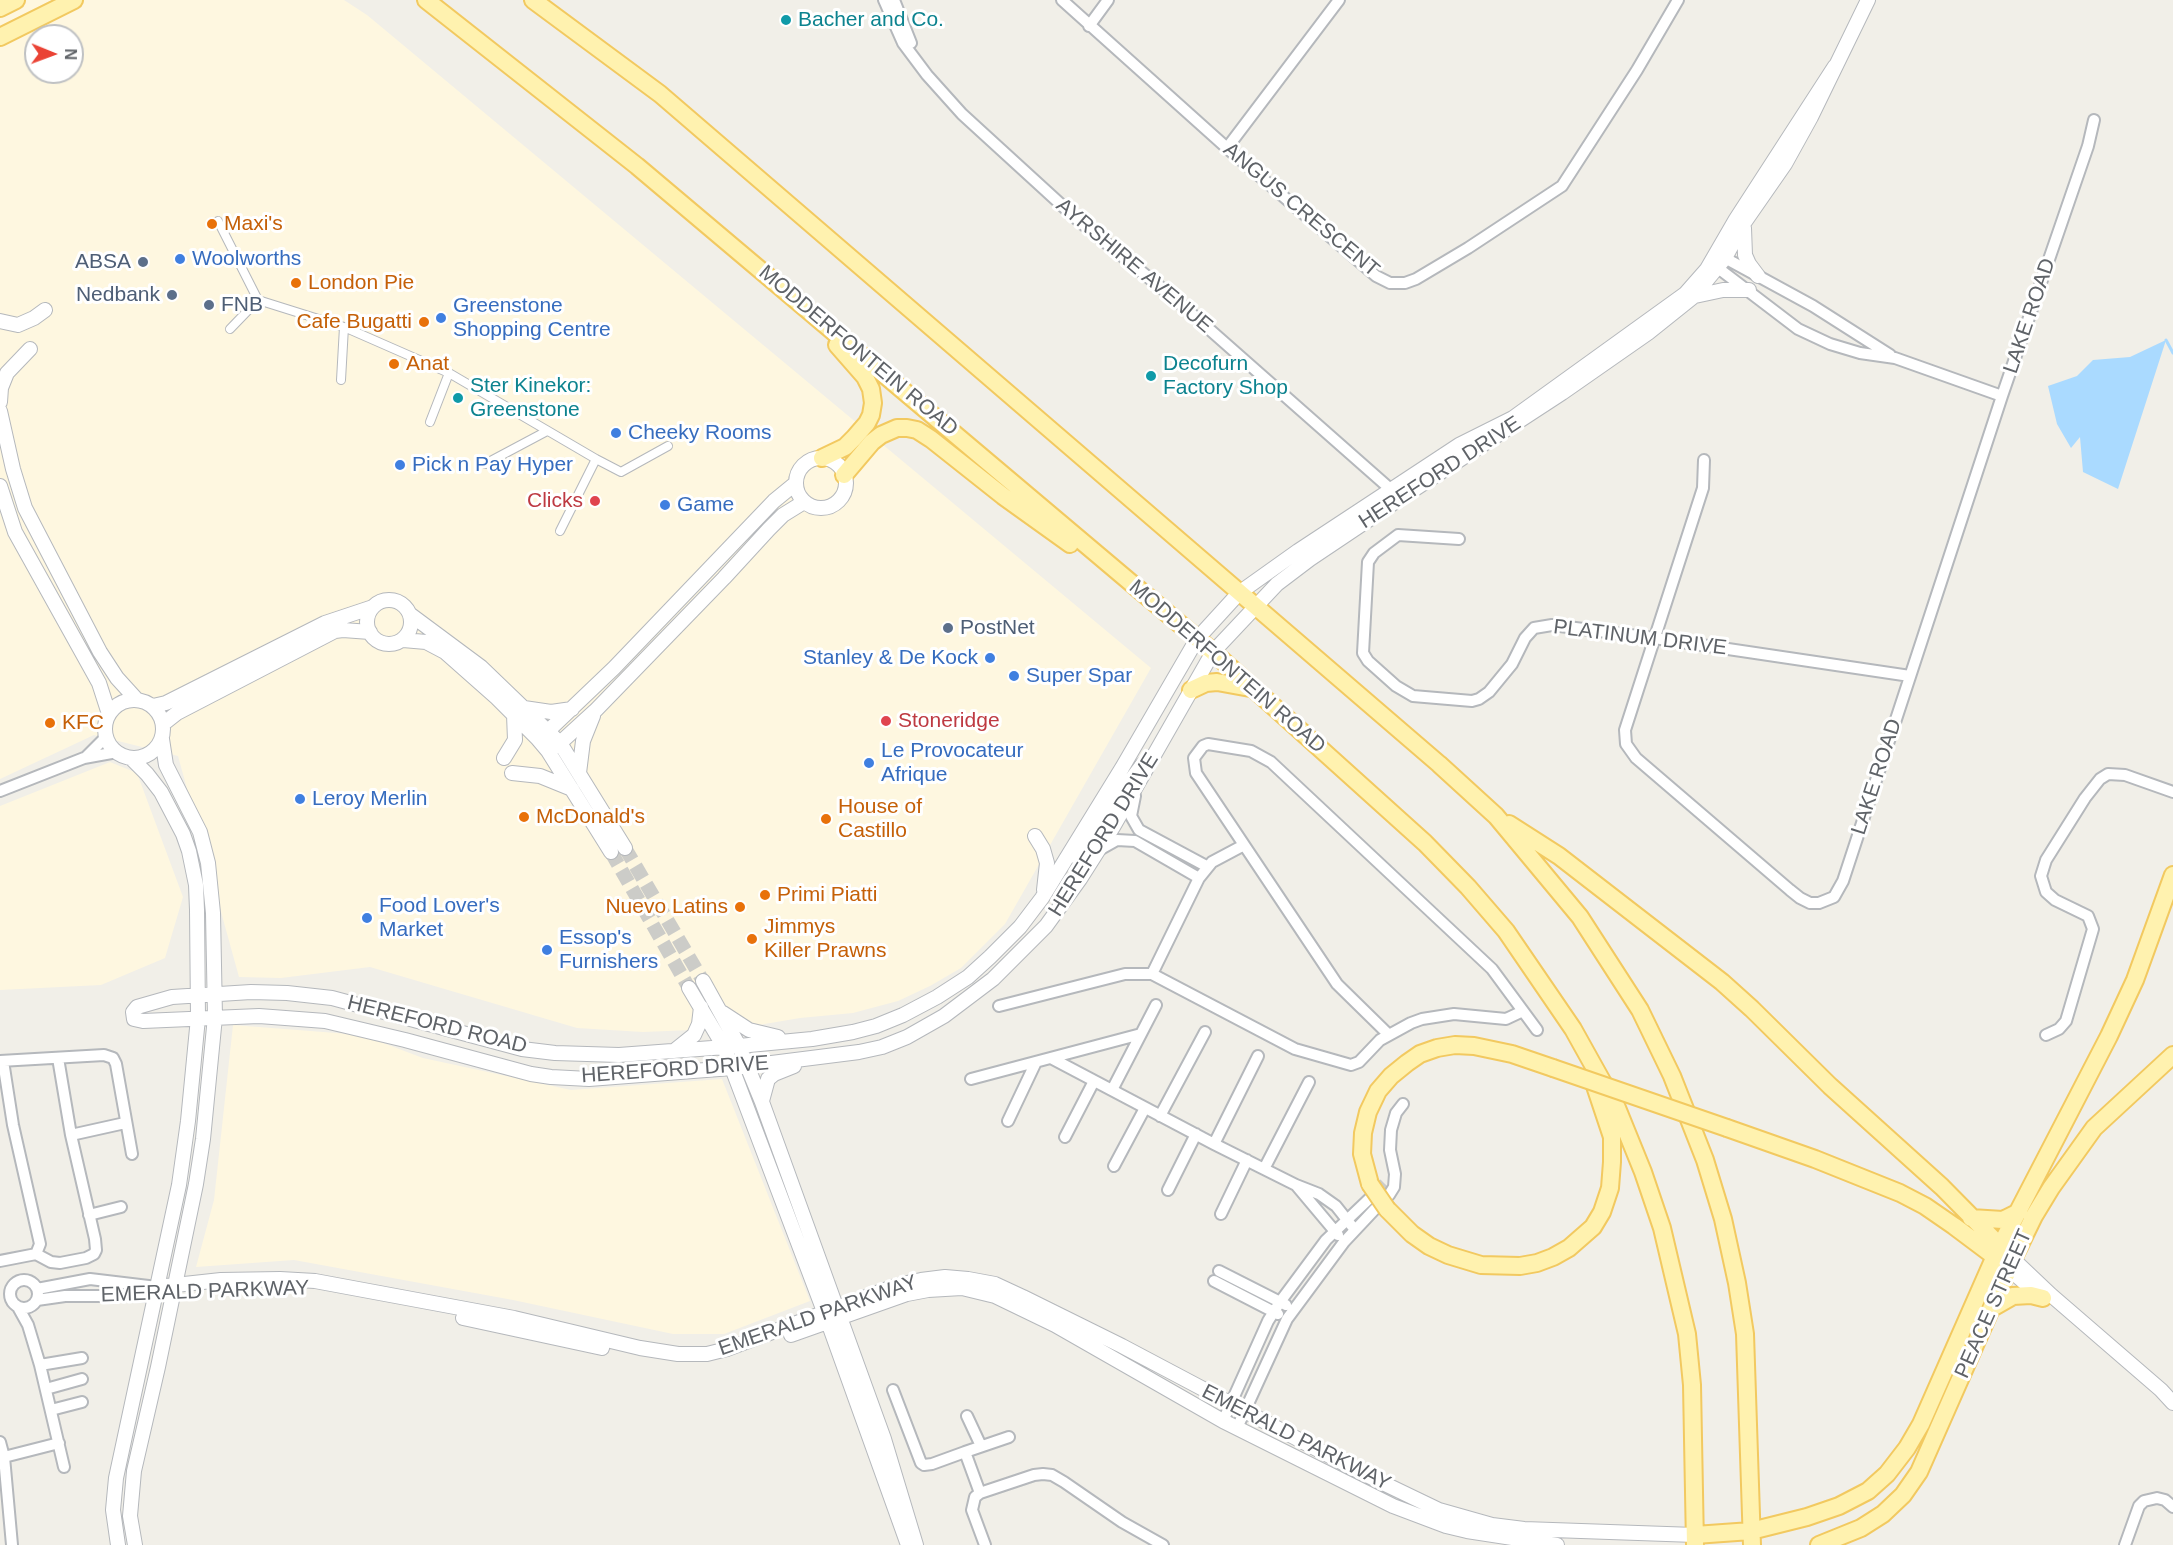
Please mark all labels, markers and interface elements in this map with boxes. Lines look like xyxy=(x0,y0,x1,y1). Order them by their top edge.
place label: Bacher and Co. xyxy=(798,7,944,33)
marker: Bacher and Co. xyxy=(779,13,793,27)
north arrow xyxy=(24,24,84,84)
text: N xyxy=(62,48,79,60)
street label: ANGUS CRESCENT xyxy=(1218,137,1384,283)
street label: AYRSHIRE AVENUE xyxy=(1051,193,1217,339)
place label: Maxi's xyxy=(224,211,283,237)
marker: Maxi's xyxy=(205,217,219,231)
place label: Woolworths xyxy=(192,246,301,272)
place label: ABSA xyxy=(75,249,131,275)
marker: Woolworths xyxy=(173,252,187,266)
marker: ABSA xyxy=(136,255,150,269)
street label: LAKE ROAD xyxy=(1999,255,2061,377)
street label: MODDERFONTEIN ROAD xyxy=(753,260,963,442)
place label: London Pie xyxy=(308,270,414,296)
marker: London Pie xyxy=(289,276,303,290)
place label: Nedbank xyxy=(76,282,160,308)
marker: Nedbank xyxy=(165,288,179,302)
place label: FNB xyxy=(221,292,263,318)
place label: Greenstone Shopping Centre xyxy=(453,293,611,343)
marker: FNB xyxy=(202,298,216,312)
place label: Cafe Bugatti xyxy=(296,309,412,335)
marker: Greenstone Shopping Centre xyxy=(434,311,448,325)
marker: Cafe Bugatti xyxy=(417,315,431,329)
place label: Anat xyxy=(406,351,449,377)
place label: Decofurn Factory Shop xyxy=(1163,351,1288,401)
marker: Anat xyxy=(387,357,401,371)
marker: Decofurn Factory Shop xyxy=(1144,369,1158,383)
place label: Ster Kinekor: Greenstone xyxy=(470,373,591,423)
marker: Ster Kinekor: Greenstone xyxy=(451,391,465,405)
street label: HEREFORD DRIVE xyxy=(1354,411,1526,535)
place label: Cheeky Rooms xyxy=(628,420,772,446)
marker: Cheeky Rooms xyxy=(609,426,623,440)
place label: Pick n Pay Hyper xyxy=(412,452,573,478)
marker: Pick n Pay Hyper xyxy=(393,458,407,472)
place label: Clicks xyxy=(527,488,583,514)
place label: Game xyxy=(677,492,734,518)
marker: Clicks xyxy=(588,494,602,508)
marker: Game xyxy=(658,498,672,512)
street label: MODDERFONTEIN ROAD xyxy=(1124,575,1330,759)
place label: PostNet xyxy=(960,615,1035,641)
street label: PLATINUM DRIVE xyxy=(1552,615,1728,661)
marker: PostNet xyxy=(941,621,955,635)
place label: Stanley & De Kock xyxy=(803,645,978,671)
marker: Stanley & De Kock xyxy=(983,651,997,665)
place label: Super Spar xyxy=(1026,663,1132,689)
marker: Super Spar xyxy=(1007,669,1021,683)
place label: Stoneridge xyxy=(898,708,1000,734)
place label: KFC xyxy=(62,710,104,736)
marker: Stoneridge xyxy=(879,714,893,728)
marker: KFC xyxy=(43,716,57,730)
street label: LAKE ROAD xyxy=(1846,716,1908,838)
place label: Le Provocateur Afrique xyxy=(881,738,1023,788)
street label: HEREFORD DRIVE xyxy=(1044,749,1164,921)
marker: Le Provocateur Afrique xyxy=(862,756,876,770)
place label: Leroy Merlin xyxy=(312,786,428,812)
marker: Leroy Merlin xyxy=(293,792,307,806)
place label: House of Castillo xyxy=(838,794,922,844)
place label: McDonald's xyxy=(536,804,645,830)
marker: McDonald's xyxy=(517,810,531,824)
marker: House of Castillo xyxy=(819,812,833,826)
place label: Primi Piatti xyxy=(777,882,877,908)
marker: Primi Piatti xyxy=(758,888,772,902)
place label: Food Lover's Market xyxy=(379,893,500,943)
place label: Nuevo Latins xyxy=(605,894,728,920)
marker: Nuevo Latins xyxy=(733,900,747,914)
marker: Food Lover's Market xyxy=(360,911,374,925)
place label: Jimmys Killer Prawns xyxy=(764,914,887,964)
place label: Essop's Furnishers xyxy=(559,925,658,975)
marker: Jimmys Killer Prawns xyxy=(745,932,759,946)
marker: Essop's Furnishers xyxy=(540,943,554,957)
street label: HEREFORD ROAD xyxy=(345,990,529,1060)
street label: HEREFORD DRIVE xyxy=(580,1051,770,1089)
street label: PEACE STREET xyxy=(1950,1226,2038,1382)
street label: EMERALD PARKWAY xyxy=(715,1270,921,1362)
street label: EMERALD PARKWAY xyxy=(100,1276,310,1308)
street label: EMERALD PARKWAY xyxy=(1197,1379,1395,1497)

